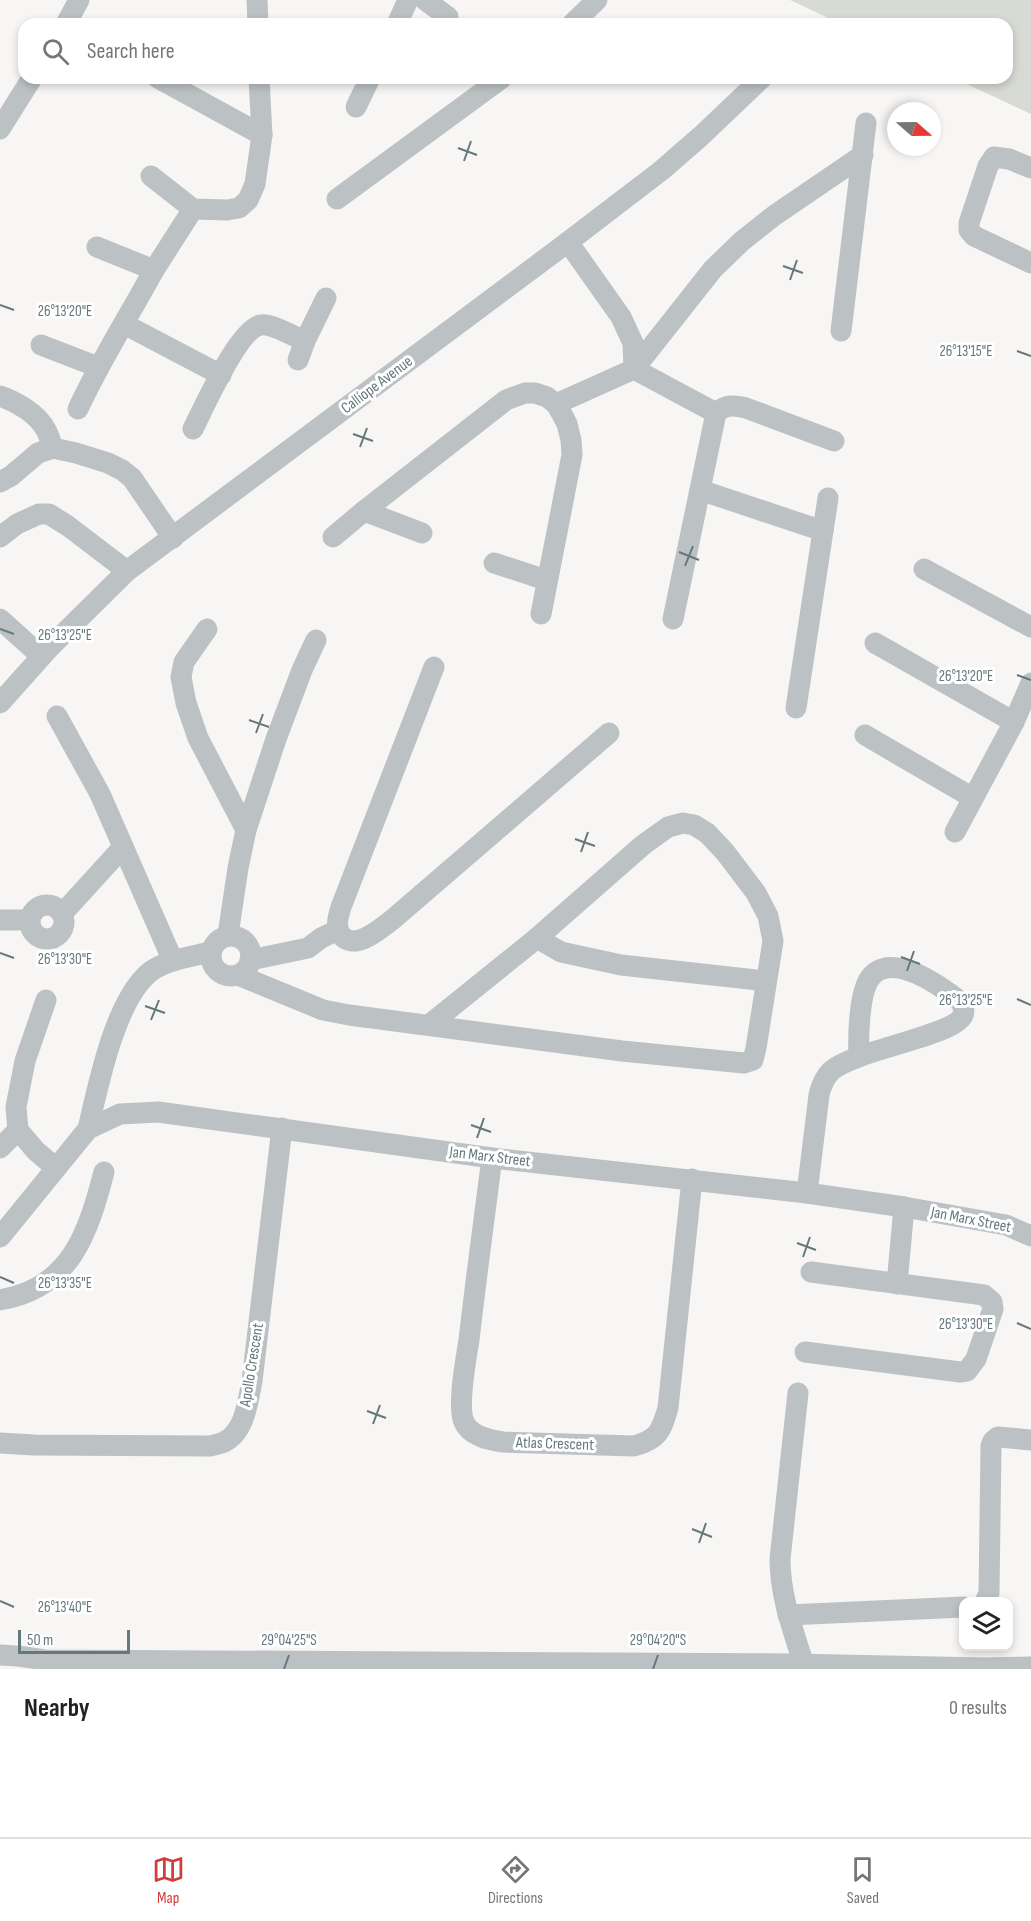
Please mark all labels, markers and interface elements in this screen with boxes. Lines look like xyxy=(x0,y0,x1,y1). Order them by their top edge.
search box xyxy=(18,18,1013,84)
icon: search xyxy=(39,35,72,68)
text: Search here xyxy=(87,38,174,65)
north arrow xyxy=(887,102,941,156)
text: 26°13'20"E xyxy=(38,302,92,321)
text: 26°13'15"E xyxy=(940,342,992,361)
street label: Calliope Avenue xyxy=(338,352,416,418)
text: 26°13'25"E xyxy=(38,626,92,645)
text: 26°13'20"E xyxy=(939,667,993,686)
text: 26°13'30"E xyxy=(38,950,92,969)
text: 26°13'25"E xyxy=(939,991,993,1010)
street label: Jan Marx Street xyxy=(447,1142,532,1171)
street label: Jan Marx Street xyxy=(928,1203,1013,1237)
text: 26°13'35"E xyxy=(38,1274,92,1293)
text: 26°13'30"E xyxy=(939,1315,993,1334)
street label: Apollo Crescent xyxy=(236,1322,268,1409)
street label: Atlas Crescent xyxy=(515,1433,594,1455)
map controls xyxy=(959,1597,1013,1651)
button: layers xyxy=(959,1597,1013,1651)
text: 26°13'40"E xyxy=(38,1598,92,1617)
scale bar xyxy=(18,1627,130,1654)
text: 50 m xyxy=(27,1631,53,1650)
text: 29°04'25"S xyxy=(261,1631,317,1650)
text: 29°04'20"S xyxy=(630,1631,686,1650)
text: Nearby xyxy=(24,1693,90,1724)
text: 0 results xyxy=(949,1696,1007,1720)
tab: Map xyxy=(152,1853,185,1908)
tab: Directions xyxy=(488,1853,543,1908)
tab: Saved xyxy=(846,1853,879,1908)

